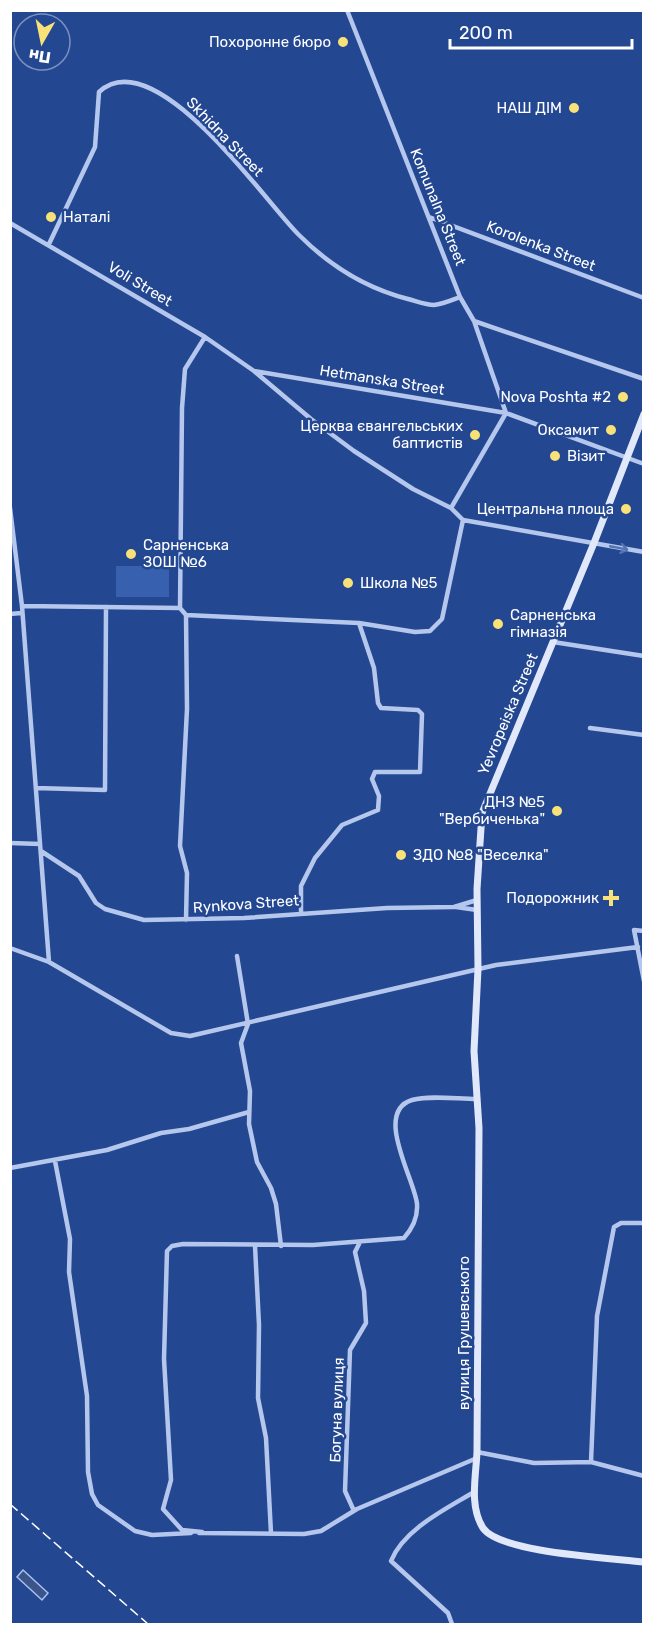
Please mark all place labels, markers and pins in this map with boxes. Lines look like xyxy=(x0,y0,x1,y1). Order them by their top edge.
place label: Похоронне бюро xyxy=(209,33,331,51)
marker: Похоронне бюро xyxy=(336,35,350,49)
place label: НАШ ДІМ xyxy=(497,99,562,117)
marker: НАШ ДІМ xyxy=(567,101,581,115)
place label: Наталі xyxy=(63,208,110,226)
marker: Наталі xyxy=(44,210,58,224)
place label: Nova Poshta #2 xyxy=(500,388,611,406)
marker: Nova Poshta #2 xyxy=(616,390,630,404)
place label: Церква євангельських баптистів xyxy=(300,417,463,452)
place label: Оксамит xyxy=(538,421,599,439)
marker: Оксамит xyxy=(604,423,618,437)
marker: Церква євангельських баптистів xyxy=(468,428,482,442)
place label: Візит xyxy=(567,447,605,465)
marker: Візит xyxy=(548,449,562,463)
place label: Центральна площа xyxy=(477,500,614,518)
marker: Центральна площа xyxy=(619,502,633,516)
place label: Сарненська ЗОШ №6 xyxy=(143,536,229,571)
marker: Сарненська ЗОШ №6 xyxy=(124,547,138,561)
place label: Школа №5 xyxy=(360,574,438,592)
marker: Школа №5 xyxy=(341,576,355,590)
place label: Сарненська гімназія xyxy=(510,606,596,641)
marker: Сарненська гімназія xyxy=(491,617,505,631)
place label: ДНЗ №5 "Вербиченька" xyxy=(439,793,545,828)
marker: ДНЗ №5 "Вербиченька" xyxy=(550,804,564,818)
place label: ЗДО №8 "Веселка" xyxy=(413,846,549,864)
marker: ЗДО №8 "Веселка" xyxy=(394,848,408,862)
place label: Подорожник xyxy=(506,889,599,907)
marker: Подорожник xyxy=(604,891,618,905)

